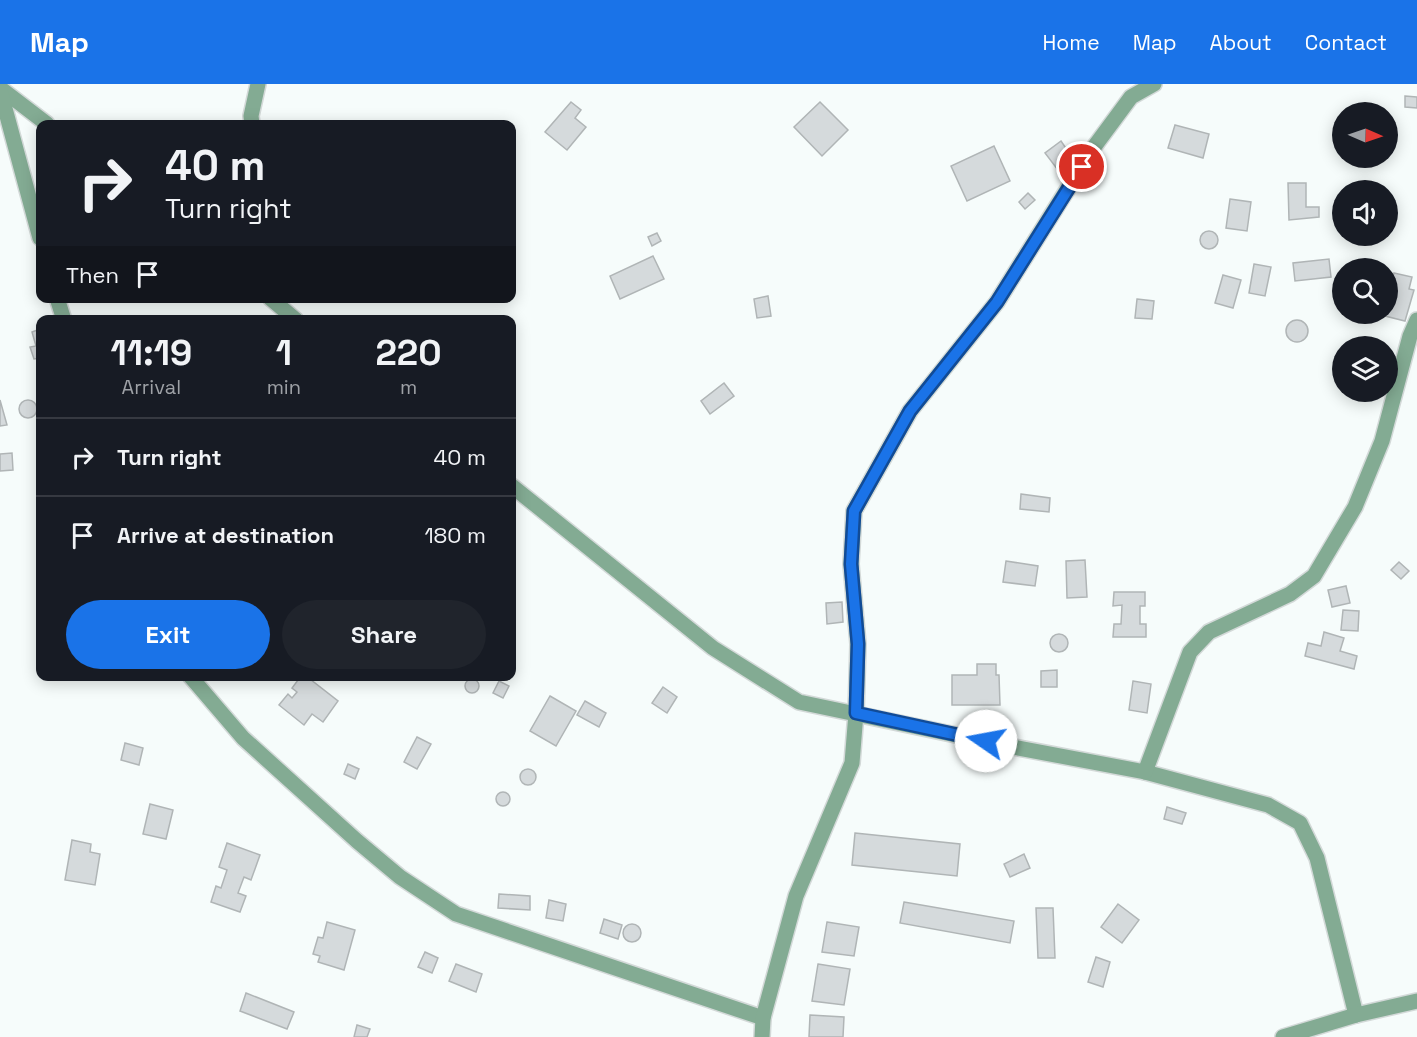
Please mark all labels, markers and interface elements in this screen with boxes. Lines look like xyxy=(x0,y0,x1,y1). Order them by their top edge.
text: Map xyxy=(30,24,89,60)
text: Home xyxy=(1042,29,1100,56)
text: Map xyxy=(1133,29,1177,56)
text: About xyxy=(1210,29,1272,56)
text: Contact xyxy=(1305,29,1387,56)
north arrow xyxy=(1332,102,1398,168)
map controls xyxy=(1332,102,1398,402)
text: 40 m xyxy=(165,139,265,192)
pin xyxy=(1056,141,1107,192)
icon: right xyxy=(66,144,144,222)
icon: arrive xyxy=(1065,150,1098,183)
button: sound xyxy=(1332,180,1398,246)
text: Turn right xyxy=(165,191,292,226)
icon: arrive xyxy=(131,258,164,291)
button: search xyxy=(1332,258,1398,324)
text: Then xyxy=(66,261,119,289)
text: 11:19 xyxy=(110,330,192,376)
text: 1 xyxy=(276,330,292,376)
text: 220 xyxy=(375,330,442,376)
button: layers xyxy=(1332,336,1398,402)
text: Arrival xyxy=(122,374,181,400)
text: min xyxy=(267,374,301,400)
text: m xyxy=(400,374,417,400)
icon: right xyxy=(66,441,99,474)
text: Turn right xyxy=(117,443,222,471)
text: 40 m xyxy=(434,443,486,471)
icon: arrive xyxy=(66,519,99,552)
text: Arrive at destination xyxy=(117,521,334,549)
text: 180 m xyxy=(424,521,486,549)
button: Exit xyxy=(66,600,270,669)
button: Share xyxy=(282,600,486,669)
position arrow xyxy=(954,709,1018,773)

